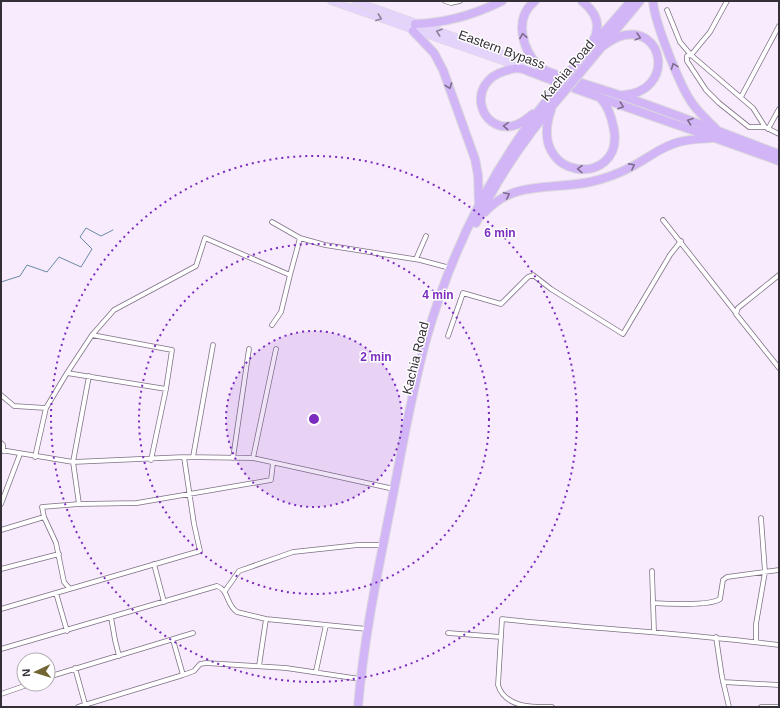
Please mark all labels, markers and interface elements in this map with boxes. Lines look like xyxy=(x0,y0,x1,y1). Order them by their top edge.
one-way arrow xyxy=(375,14,382,22)
street label: Eastern Bypass xyxy=(456,27,548,72)
one-way arrow xyxy=(435,29,442,37)
one-way arrow xyxy=(519,32,528,39)
one-way arrow xyxy=(635,32,642,41)
street label: Kachia Road xyxy=(538,37,597,104)
one-way arrow xyxy=(671,63,679,70)
one-way arrow xyxy=(445,82,453,89)
one-way arrow xyxy=(618,101,625,110)
one-way arrow xyxy=(686,117,693,126)
one-way arrow xyxy=(503,121,510,130)
one-way arrow xyxy=(628,163,635,171)
one-way arrow xyxy=(577,165,583,173)
one-way arrow xyxy=(503,192,510,200)
text: 6 min xyxy=(484,226,516,240)
text: 4 min xyxy=(422,288,454,302)
street label: Kachia Road xyxy=(399,320,432,396)
text: 2 min xyxy=(360,350,392,364)
centre of rings xyxy=(307,412,321,426)
north arrow xyxy=(16,652,56,692)
text: N xyxy=(20,668,32,677)

